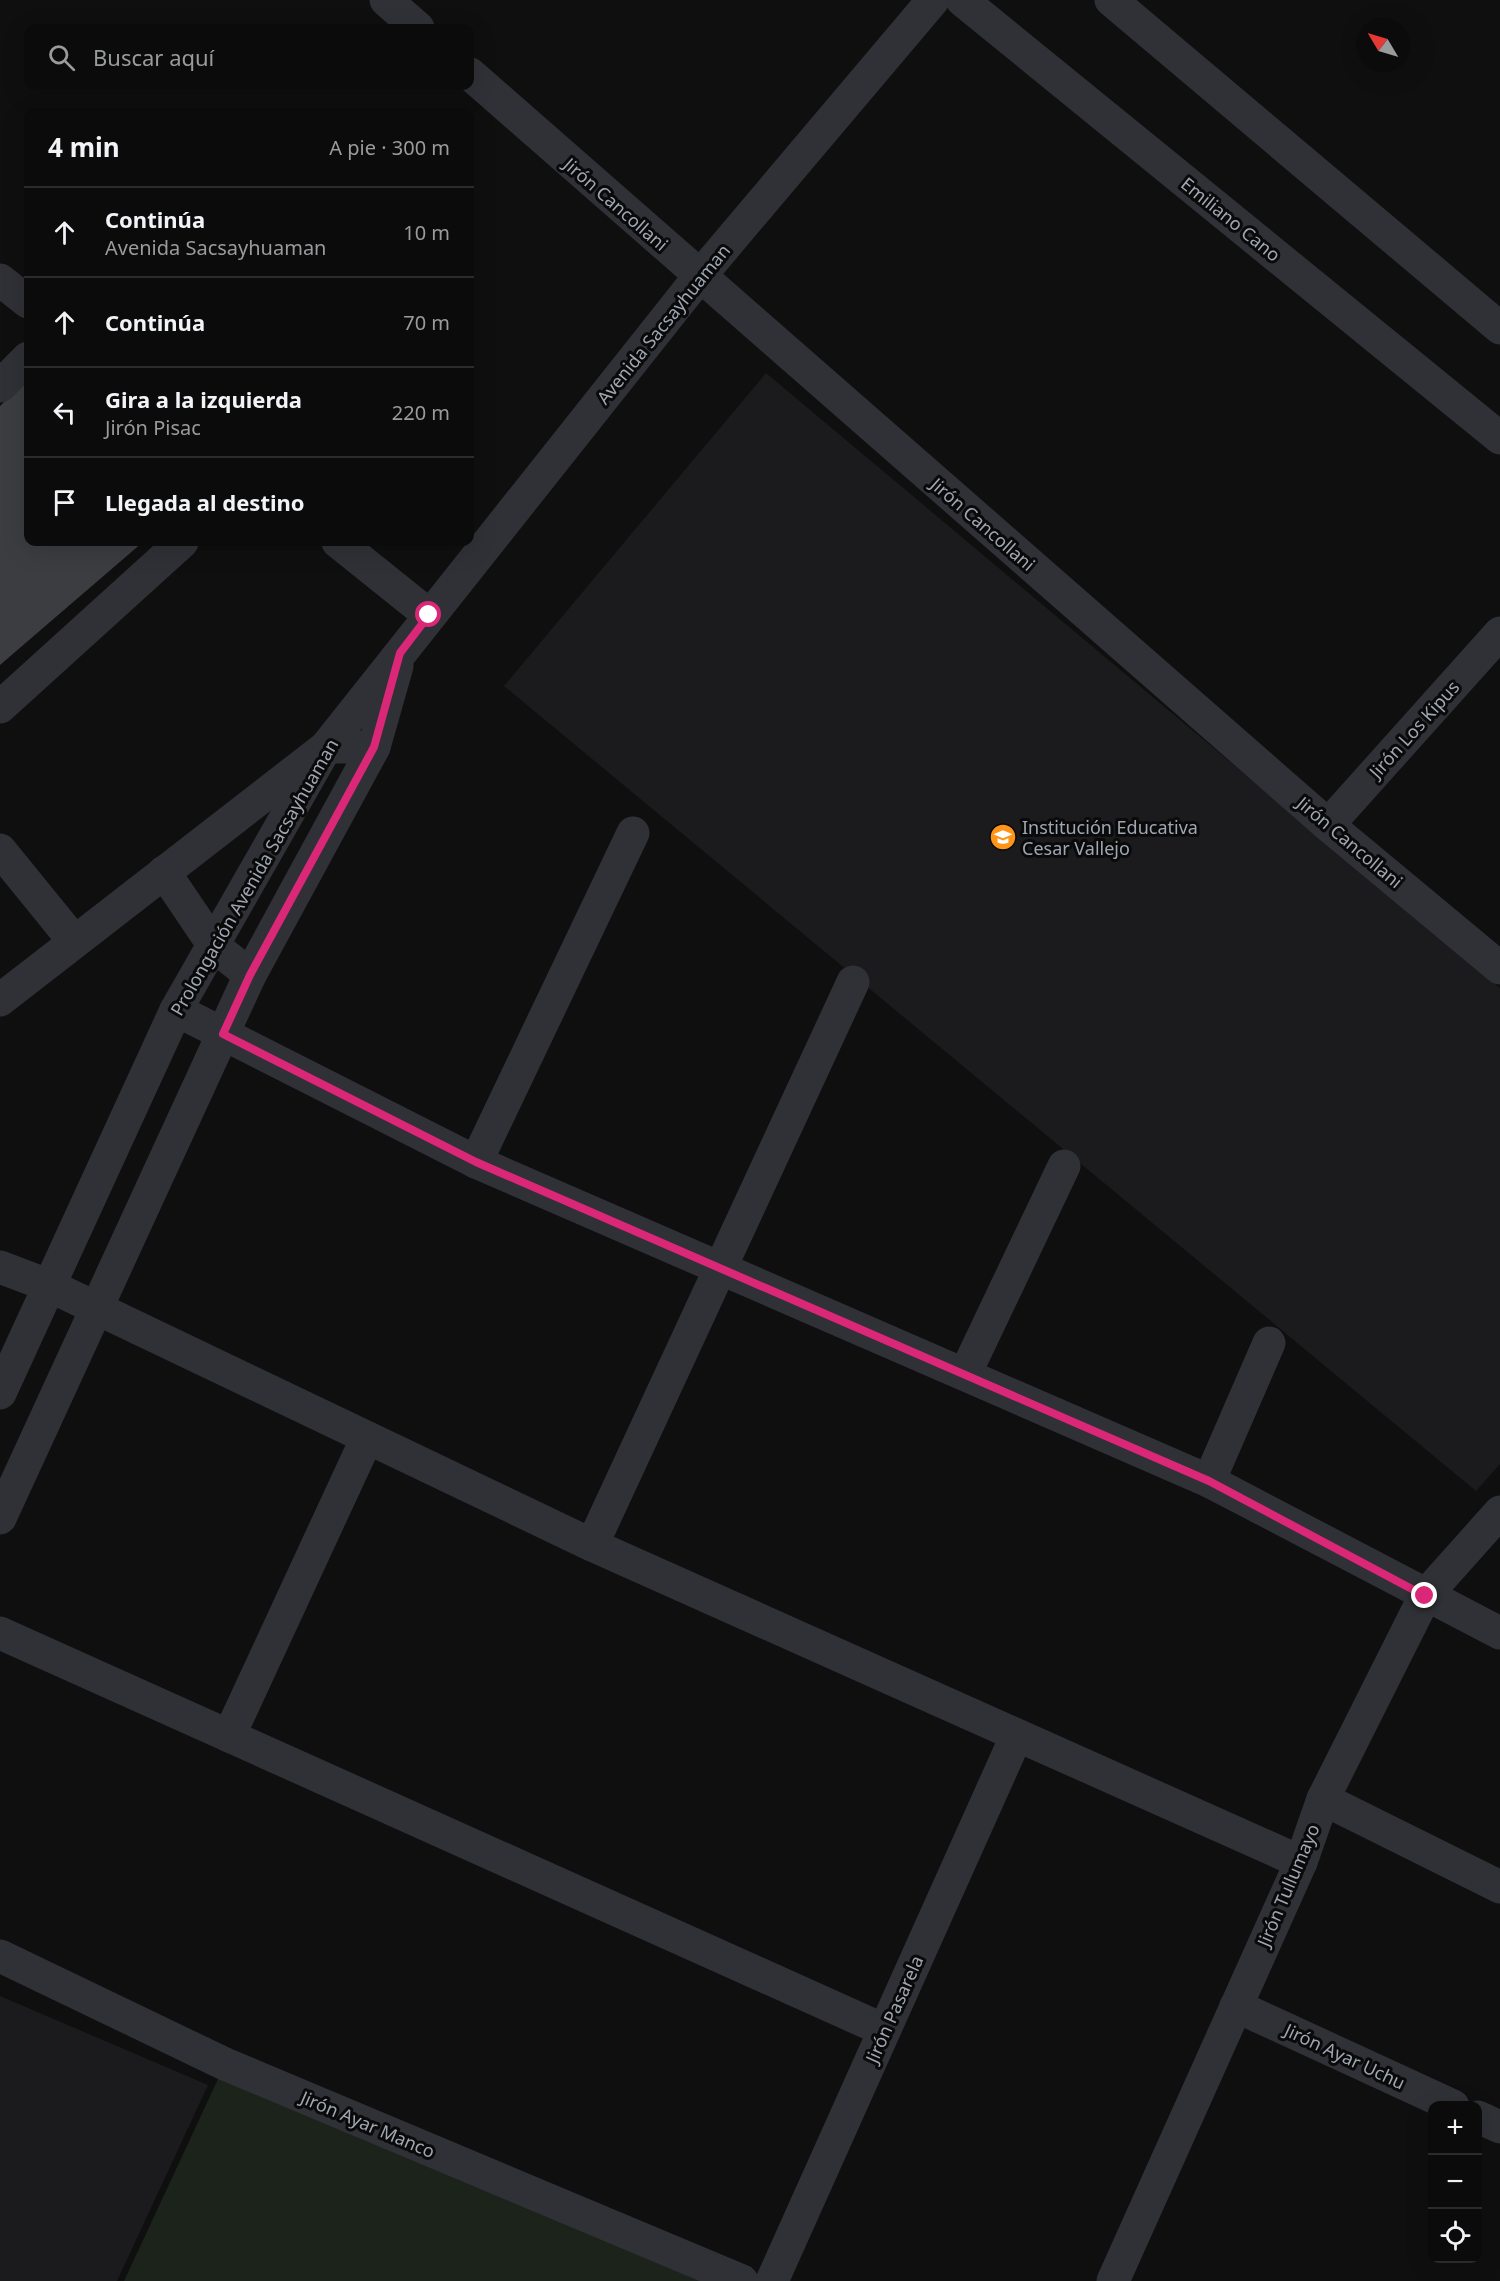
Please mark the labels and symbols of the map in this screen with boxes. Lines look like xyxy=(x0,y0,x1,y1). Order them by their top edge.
north arrow xyxy=(1356,18,1410,72)
street label: Jirón Cancollani xyxy=(557,151,673,256)
street label: Emiliano Cano xyxy=(1176,172,1286,266)
street label: Avenida Sacsayhuaman xyxy=(591,239,735,409)
street label: Jirón Cancollani xyxy=(924,471,1040,576)
route start xyxy=(415,601,441,627)
street label: Jirón Los Kipus xyxy=(1362,675,1464,784)
street label: Prolongación Avenida Sacsayhuaman xyxy=(165,734,343,1020)
street label: Jirón Cancollani xyxy=(1291,790,1408,893)
place label: Institución Educativa Cesar Vallejo xyxy=(1022,815,1198,860)
school or university icon: Institución Educativa Cesar Vallejo xyxy=(988,822,1018,852)
route end xyxy=(1411,1582,1437,1608)
street label: Jirón Tullumayo xyxy=(1251,1820,1325,1952)
street label: Jirón Pasarela xyxy=(859,1952,928,2068)
street label: Jirón Ayar Uchu xyxy=(1279,2017,1409,2094)
street label: Jirón Ayar Manco xyxy=(296,2084,439,2163)

